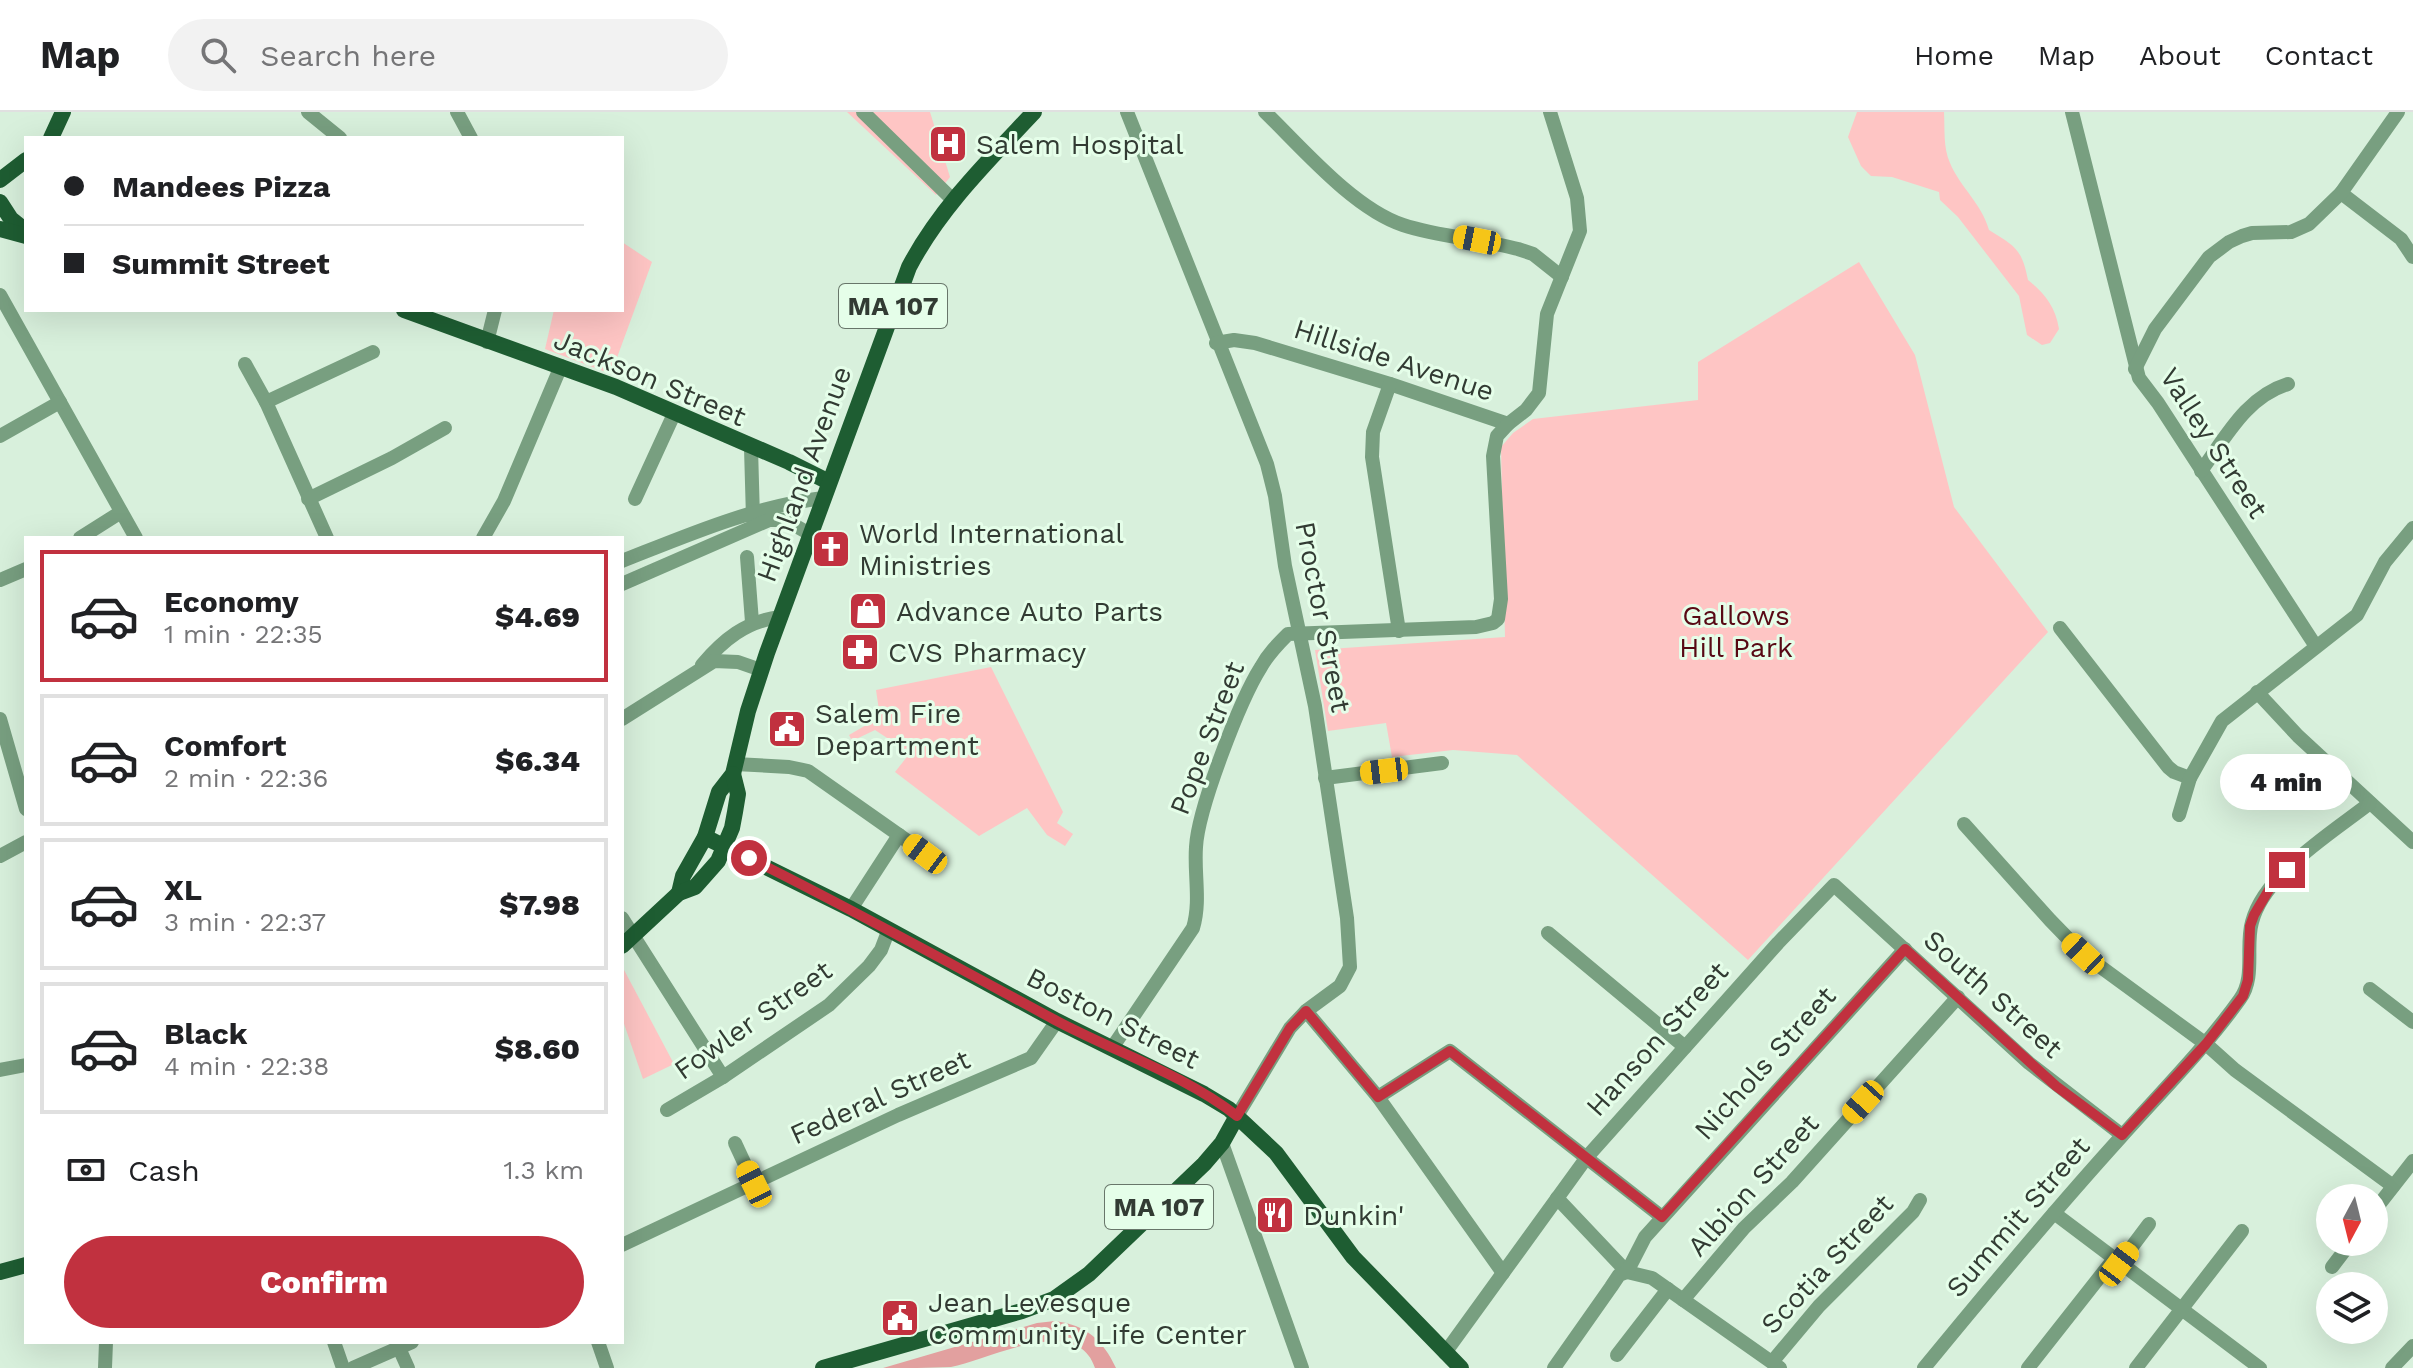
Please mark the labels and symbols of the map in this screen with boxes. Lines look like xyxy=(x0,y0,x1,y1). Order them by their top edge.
hospital icon: Salem Hospital xyxy=(927,123,969,165)
place label: Salem Hospital xyxy=(976,128,1184,161)
car xyxy=(1451,224,1503,256)
road number: MA 107 xyxy=(839,284,947,328)
street label: Hillside Avenue xyxy=(1290,312,1498,408)
street label: Jackson Street xyxy=(549,323,751,433)
street label: Highland Avenue xyxy=(750,362,858,586)
street label: Valley Street xyxy=(2153,362,2275,525)
place label: World International Ministries xyxy=(859,517,1124,582)
street label: Proctor Street xyxy=(1288,519,1358,715)
church icon: World International Ministries xyxy=(810,528,852,570)
shop icon: Advance Auto Parts xyxy=(847,590,889,632)
place label: Advance Auto Parts xyxy=(896,595,1163,628)
park label: Gallows Hill Park xyxy=(1679,599,1793,664)
pharmacy icon: CVS Pharmacy xyxy=(839,631,881,673)
place label: CVS Pharmacy xyxy=(888,636,1087,669)
street label: Pope Street xyxy=(1163,657,1251,819)
place label: Salem Fire Department xyxy=(815,697,979,762)
public building icon: Salem Fire Department xyxy=(766,708,808,750)
callout: 4 min xyxy=(2221,754,2353,810)
car xyxy=(1359,756,1409,786)
car xyxy=(899,830,951,878)
route start xyxy=(731,840,767,876)
route end xyxy=(2269,852,2305,888)
street label: South Street xyxy=(1917,923,2069,1065)
car xyxy=(2057,929,2109,979)
street label: Fowler Street xyxy=(668,953,838,1086)
street label: Hanson Street xyxy=(1579,955,1735,1123)
street label: Boston Street xyxy=(1021,960,1205,1076)
street label: Nichols Street xyxy=(1688,979,1843,1146)
street label: Federal Street xyxy=(785,1042,975,1151)
car xyxy=(1838,1076,1888,1128)
street label: Albion Street xyxy=(1681,1107,1826,1263)
street label: Summit Street xyxy=(1939,1130,2097,1304)
car xyxy=(733,1157,775,1211)
north arrow xyxy=(2316,1184,2388,1256)
road number: MA 107 xyxy=(1105,1185,1213,1229)
street label: Scotia Street xyxy=(1754,1187,1900,1340)
restaurant icon: Dunkin' xyxy=(1254,1194,1296,1236)
place label: Dunkin' xyxy=(1303,1199,1404,1232)
car xyxy=(2095,1238,2143,1290)
place label: Jean Levesque Community Life Center xyxy=(928,1286,1247,1351)
public building icon: Jean Levesque Community Life Center xyxy=(879,1297,921,1339)

